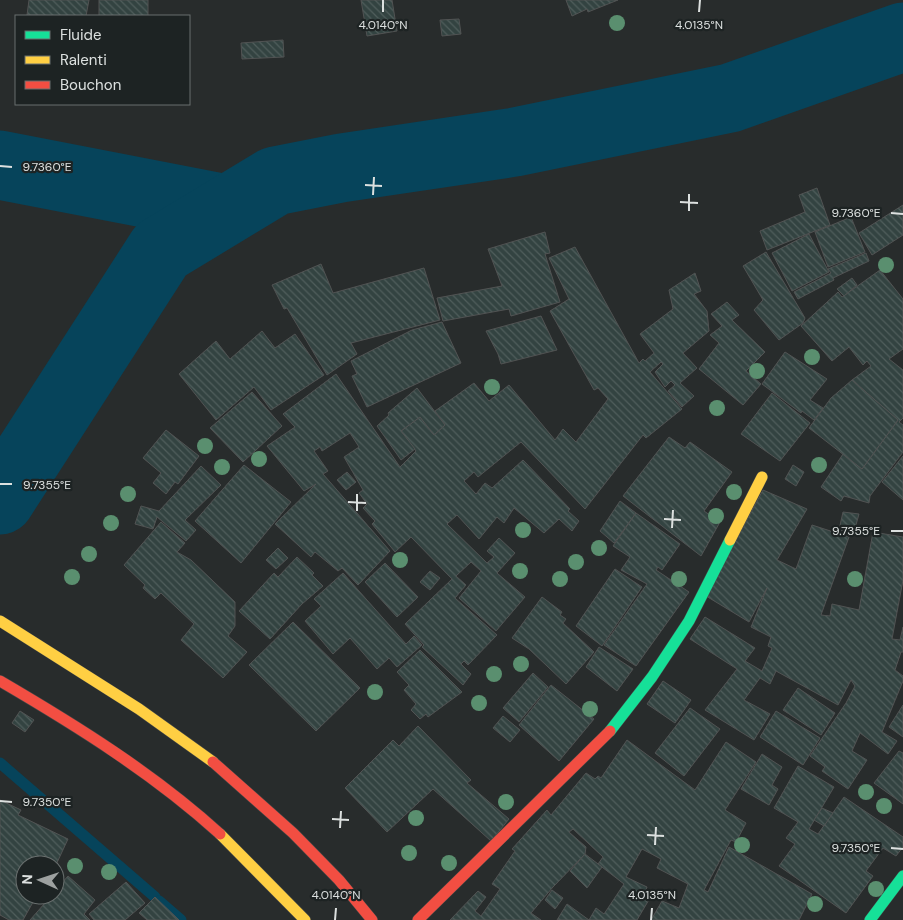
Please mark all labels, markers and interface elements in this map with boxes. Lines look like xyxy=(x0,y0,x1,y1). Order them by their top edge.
legend xyxy=(15,15,190,105)
text: 4.0140°N xyxy=(358,17,408,33)
text: 4.0135°N xyxy=(675,17,723,33)
text: Fluide xyxy=(60,25,102,45)
text: Ralenti xyxy=(60,50,107,70)
text: Bouchon xyxy=(60,75,121,95)
text: 9.7360°E xyxy=(22,159,72,175)
text: 9.7360°E xyxy=(831,205,881,221)
text: 9.7355°E xyxy=(23,477,71,493)
text: 9.7355°E xyxy=(832,523,880,539)
text: 9.7350°E xyxy=(23,794,72,810)
text: 9.7350°E xyxy=(832,840,881,856)
north arrow xyxy=(15,855,65,905)
text: N xyxy=(18,874,36,885)
text: 4.0140°N xyxy=(311,887,361,903)
text: 4.0135°N xyxy=(628,887,676,903)

